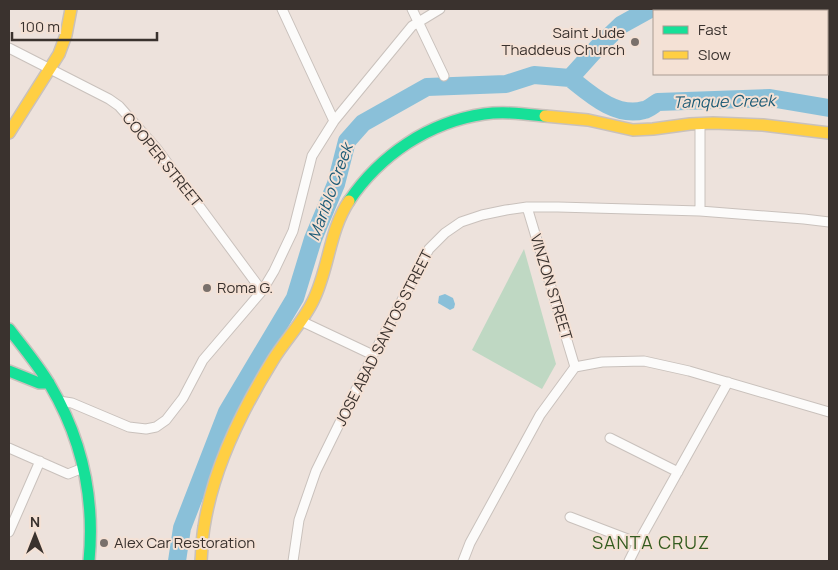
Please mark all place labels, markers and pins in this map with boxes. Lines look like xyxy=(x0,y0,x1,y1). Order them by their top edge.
place label: Saint Jude Thaddeus Church xyxy=(501,22,625,60)
marker: Saint Jude Thaddeus Church xyxy=(629,36,641,48)
place label: Roma G. xyxy=(217,277,273,298)
marker: Roma G. xyxy=(201,282,213,294)
place label: Alex Car Restoration xyxy=(114,532,255,553)
marker: Alex Car Restoration xyxy=(98,537,110,549)

